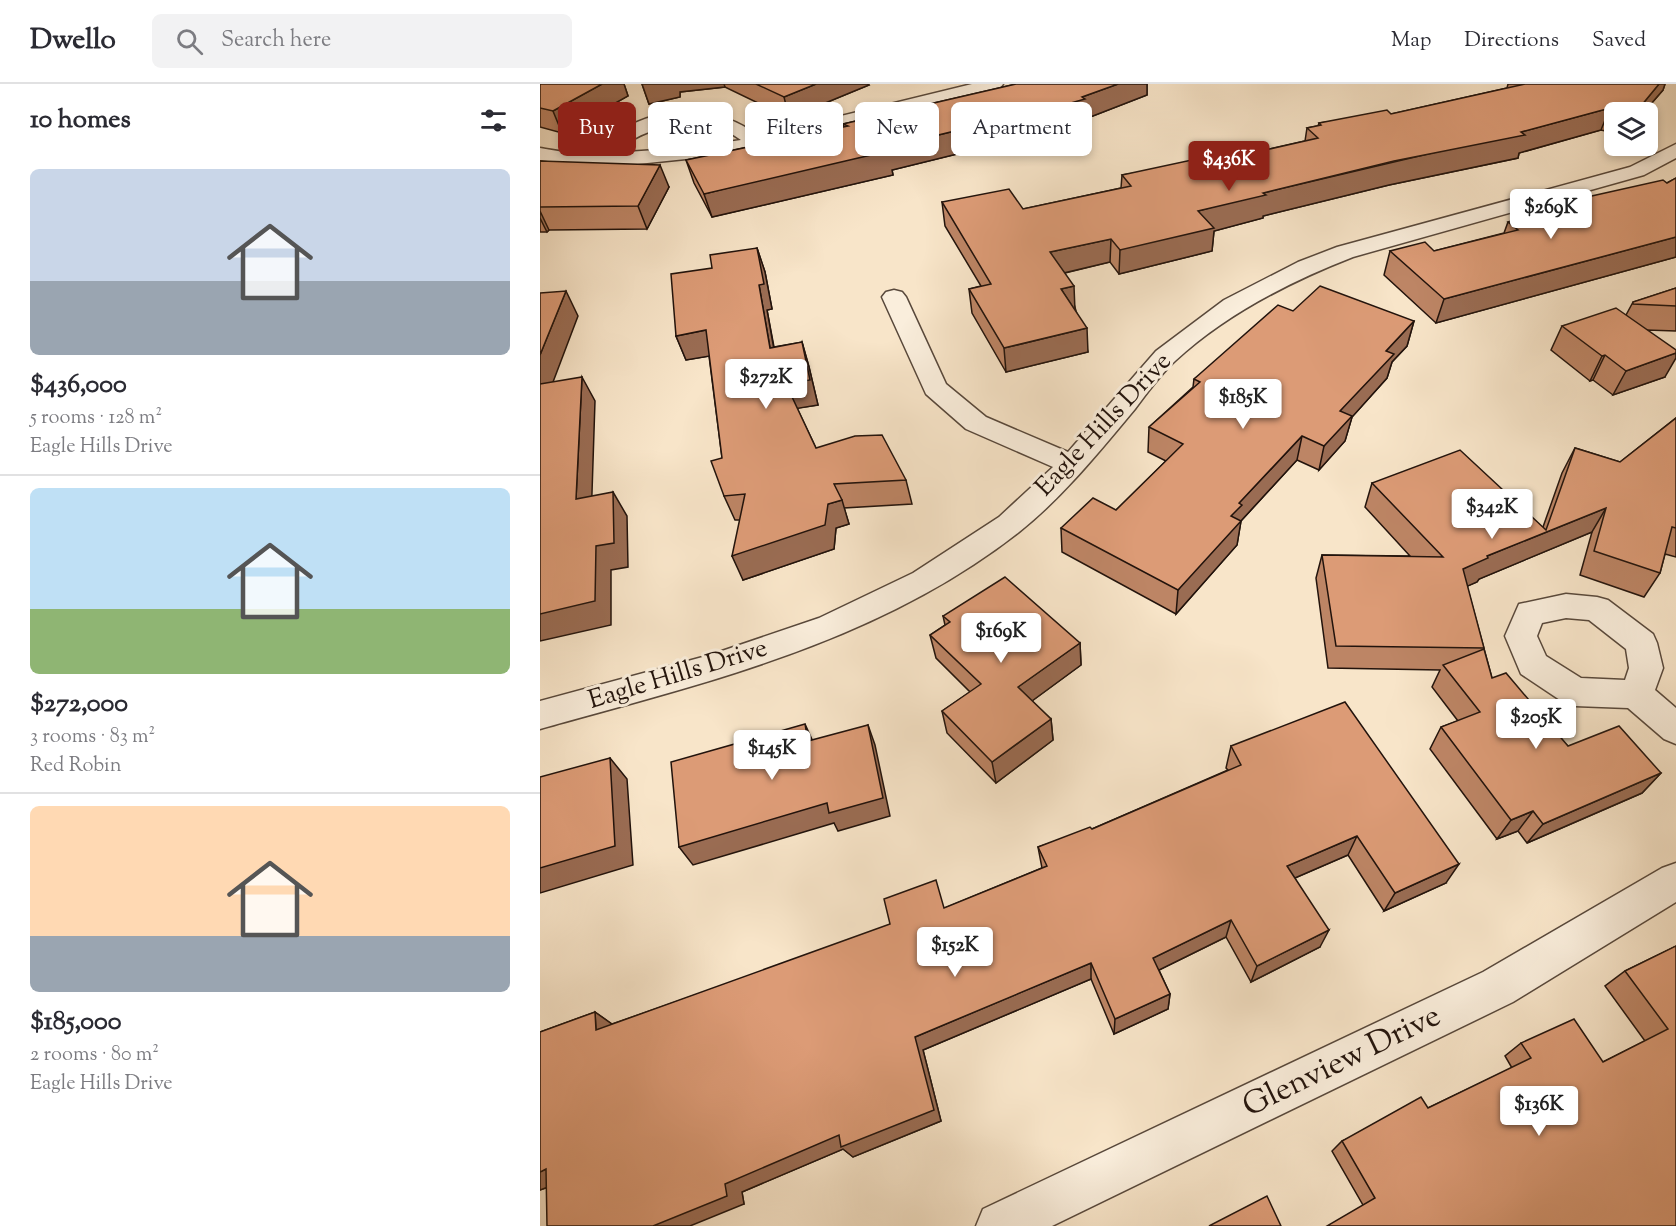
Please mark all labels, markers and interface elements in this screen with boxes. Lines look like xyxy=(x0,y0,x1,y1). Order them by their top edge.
search box xyxy=(152,14,572,68)
text: Dwello xyxy=(30,21,116,61)
icon: search xyxy=(173,25,206,58)
text: Search here xyxy=(221,25,331,57)
text: Map xyxy=(1391,26,1431,56)
text: Directions xyxy=(1464,26,1559,56)
text: Saved xyxy=(1592,26,1646,56)
text: 10 homes xyxy=(30,102,131,139)
chip: Buy xyxy=(558,102,636,156)
chip: Rent xyxy=(648,102,733,156)
chip: Filters xyxy=(745,102,843,156)
chip: New xyxy=(855,102,939,156)
chip: Apartment xyxy=(951,102,1092,156)
map controls xyxy=(1604,102,1658,156)
button: layers xyxy=(1604,102,1658,156)
icon: filters xyxy=(477,104,510,137)
pin: $436K xyxy=(1187,141,1271,192)
text: $436K xyxy=(1202,146,1256,175)
pin: $269K xyxy=(1509,189,1593,240)
text: $269K xyxy=(1524,194,1578,223)
icon: home xyxy=(216,208,324,316)
street label: Eagle Hills Drive xyxy=(1027,345,1181,505)
pin: $272K xyxy=(724,359,808,410)
text: $272K xyxy=(739,364,793,393)
text: $436,000 xyxy=(30,367,127,404)
pin: $185K xyxy=(1201,379,1285,430)
text: $185K xyxy=(1219,384,1267,413)
text: 5 rooms · 128 m² xyxy=(30,404,162,433)
text: Eagle Hills Drive xyxy=(30,433,173,462)
pin: $342K xyxy=(1450,489,1534,540)
text: $342K xyxy=(1466,494,1518,523)
icon: home xyxy=(216,527,324,635)
pin: $169K xyxy=(959,613,1043,664)
text: $169K xyxy=(975,618,1027,647)
street label: Eagle Hills Drive xyxy=(584,630,772,720)
text: $272,000 xyxy=(30,686,128,723)
pin: $205K xyxy=(1494,699,1578,750)
text: $205K xyxy=(1510,704,1562,733)
text: 3 rooms · 83 m² xyxy=(30,723,155,752)
pin: $145K xyxy=(730,730,814,781)
text: $145K xyxy=(748,735,796,764)
text: Red Robin xyxy=(30,752,122,781)
icon: home xyxy=(216,845,324,953)
pin: $152K xyxy=(913,927,997,978)
text: $152K xyxy=(931,932,979,961)
street label: Glenview Drive xyxy=(1235,994,1449,1130)
text: $185,000 xyxy=(30,1004,122,1041)
text: 2 rooms · 80 m² xyxy=(30,1041,159,1070)
text: Eagle Hills Drive xyxy=(30,1070,173,1099)
pin: $136K xyxy=(1497,1086,1581,1137)
text: $136K xyxy=(1514,1091,1564,1120)

